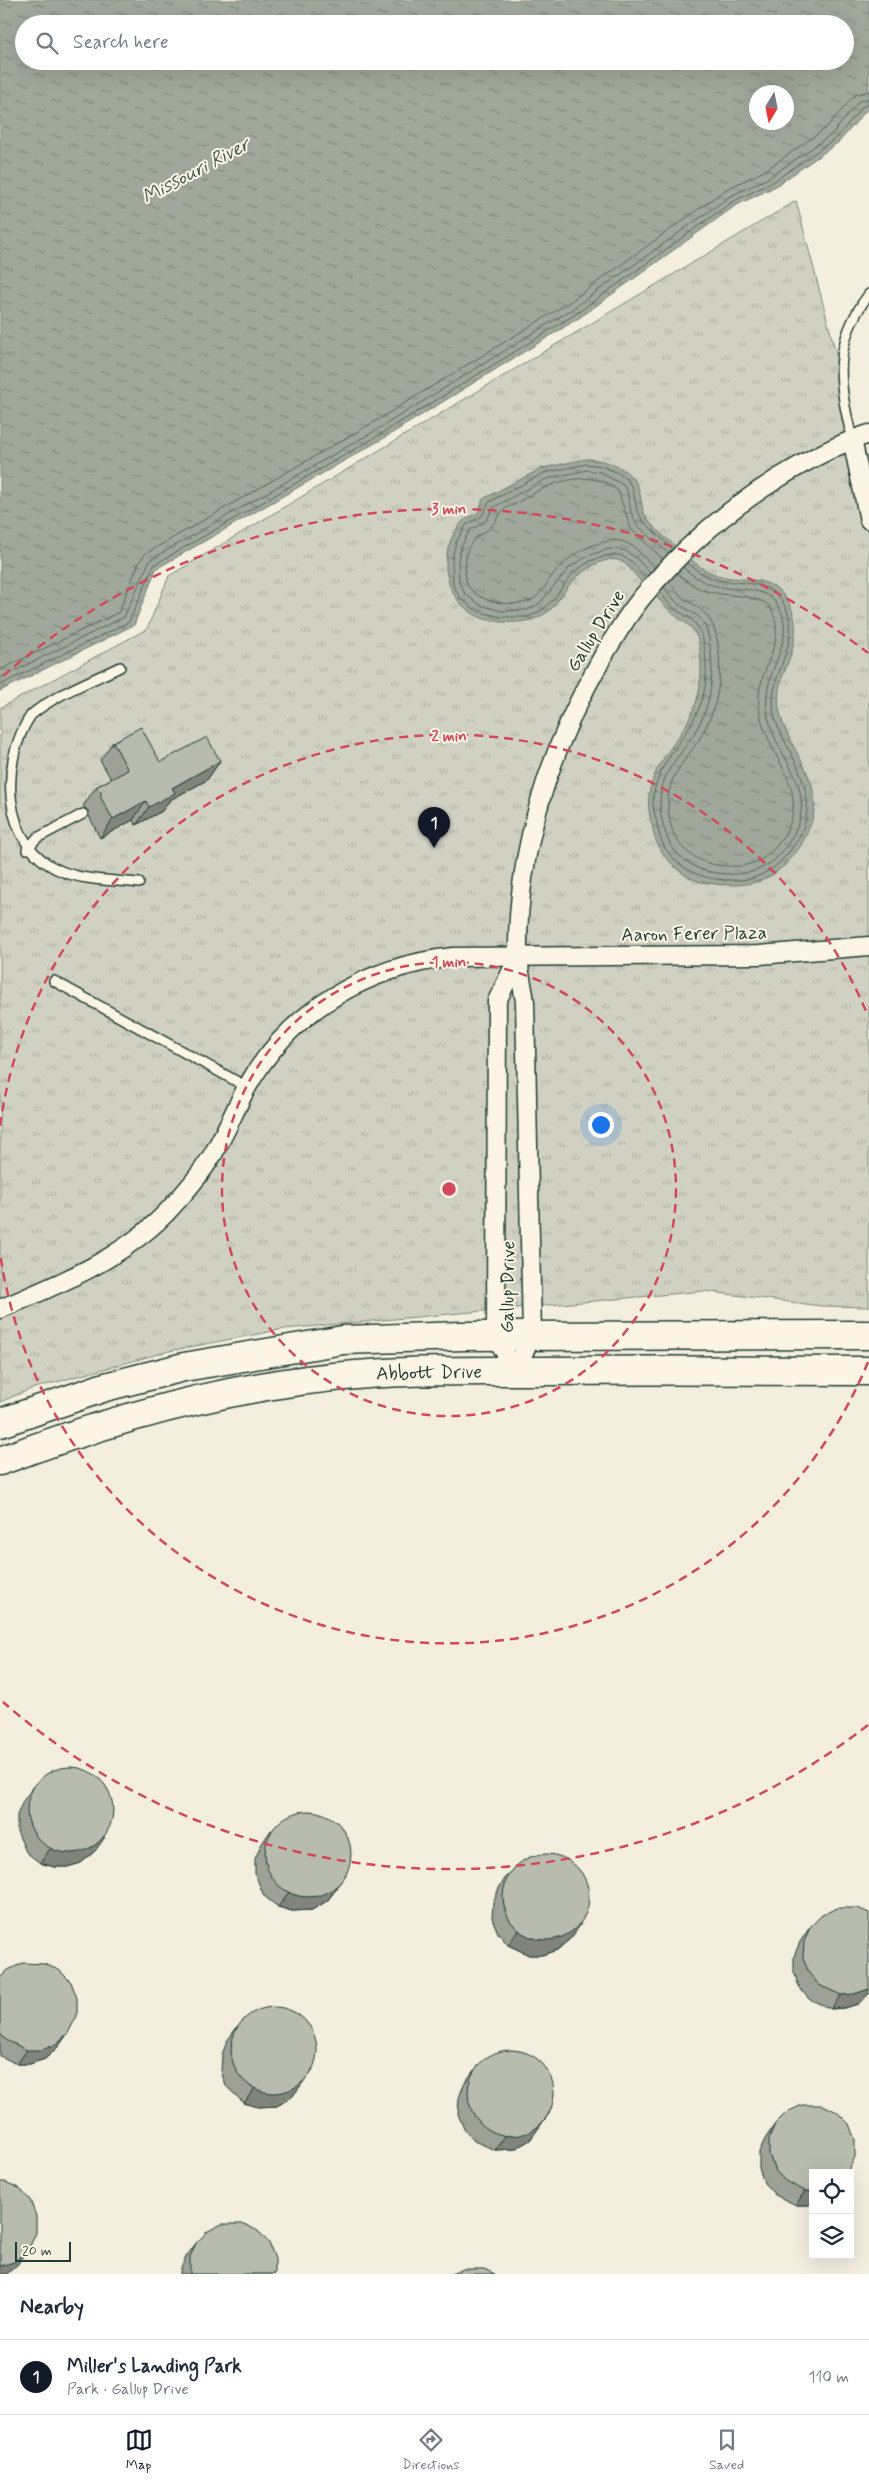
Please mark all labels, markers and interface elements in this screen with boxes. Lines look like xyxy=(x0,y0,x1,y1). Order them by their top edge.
search box xyxy=(15,15,854,70)
icon: search xyxy=(33,29,61,57)
text: Search here xyxy=(73,30,169,55)
north arrow xyxy=(749,85,794,130)
water label: Missouri River xyxy=(137,130,257,211)
text: 3 min xyxy=(432,500,466,520)
street label: Gallup Drive xyxy=(561,585,631,677)
text: 2 min xyxy=(431,727,467,747)
pin: 1 xyxy=(418,807,450,848)
street label: Aaron Ferer Plaza xyxy=(621,920,767,948)
text: 1 min xyxy=(432,953,466,973)
your location xyxy=(588,1112,614,1138)
centre of rings xyxy=(440,1180,458,1198)
street label: Gallup Drive xyxy=(495,1241,521,1333)
street label: Abbott Drive xyxy=(376,1360,482,1386)
map controls xyxy=(809,2169,854,2259)
button: locate xyxy=(809,2169,854,2214)
button: layers xyxy=(809,2214,854,2259)
scale bar xyxy=(15,2239,71,2262)
text: 20 m xyxy=(22,2242,52,2260)
text: Nearby xyxy=(20,2293,84,2321)
text: Miller's Landing Park xyxy=(67,2354,242,2379)
text: 1 xyxy=(32,2367,40,2388)
text: 110 m xyxy=(808,2367,849,2388)
text: Park · Gallup Drive xyxy=(67,2379,189,2400)
tab: Map xyxy=(125,2426,153,2474)
tab: Directions xyxy=(402,2426,460,2474)
tab: Saved xyxy=(709,2426,744,2474)

